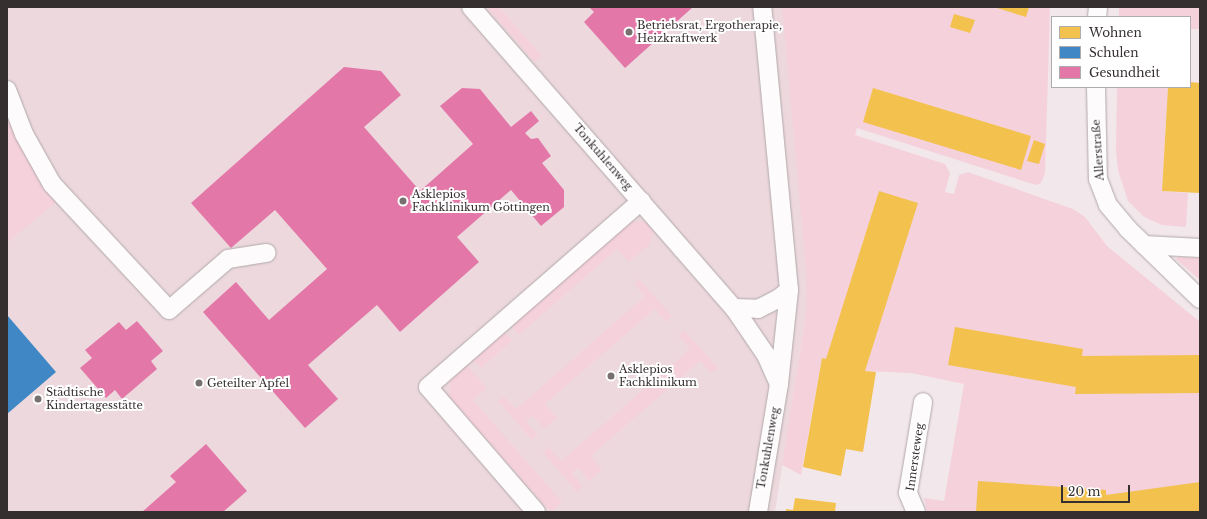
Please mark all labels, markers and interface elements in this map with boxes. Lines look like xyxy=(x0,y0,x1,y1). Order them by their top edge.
legend xyxy=(1051,16,1191,88)
place label: Betriebsrat, Ergotherapie, Heizkraftwerk xyxy=(637,19,782,45)
text: Wohnen xyxy=(1089,25,1142,40)
marker: Betriebsrat, Ergotherapie, Heizkraftwerk xyxy=(624,27,634,37)
text: Schulen xyxy=(1089,45,1139,60)
text: Gesundheit xyxy=(1089,65,1160,80)
street label: Allerstraße xyxy=(1089,119,1107,181)
street label: Tonkuhlenweg xyxy=(571,121,635,193)
place label: Asklepios Fachklinikum Göttingen xyxy=(412,188,550,214)
marker: Asklepios Fachklinikum Göttingen xyxy=(397,195,409,207)
place label: Asklepios Fachklinikum xyxy=(619,363,697,389)
marker: Asklepios Fachklinikum xyxy=(606,371,616,381)
place label: Geteilter Apfel xyxy=(207,376,290,390)
marker: Geteilter Apfel xyxy=(194,378,204,388)
place label: Städtische Kindertagesstätte xyxy=(46,386,143,412)
marker: Städtische Kindertagesstätte xyxy=(33,394,43,404)
street label: Tonkuhlenweg xyxy=(754,406,782,490)
street label: Innersteweg xyxy=(904,422,926,492)
scale bar xyxy=(1063,477,1132,503)
text: 20 m xyxy=(1068,484,1100,499)

